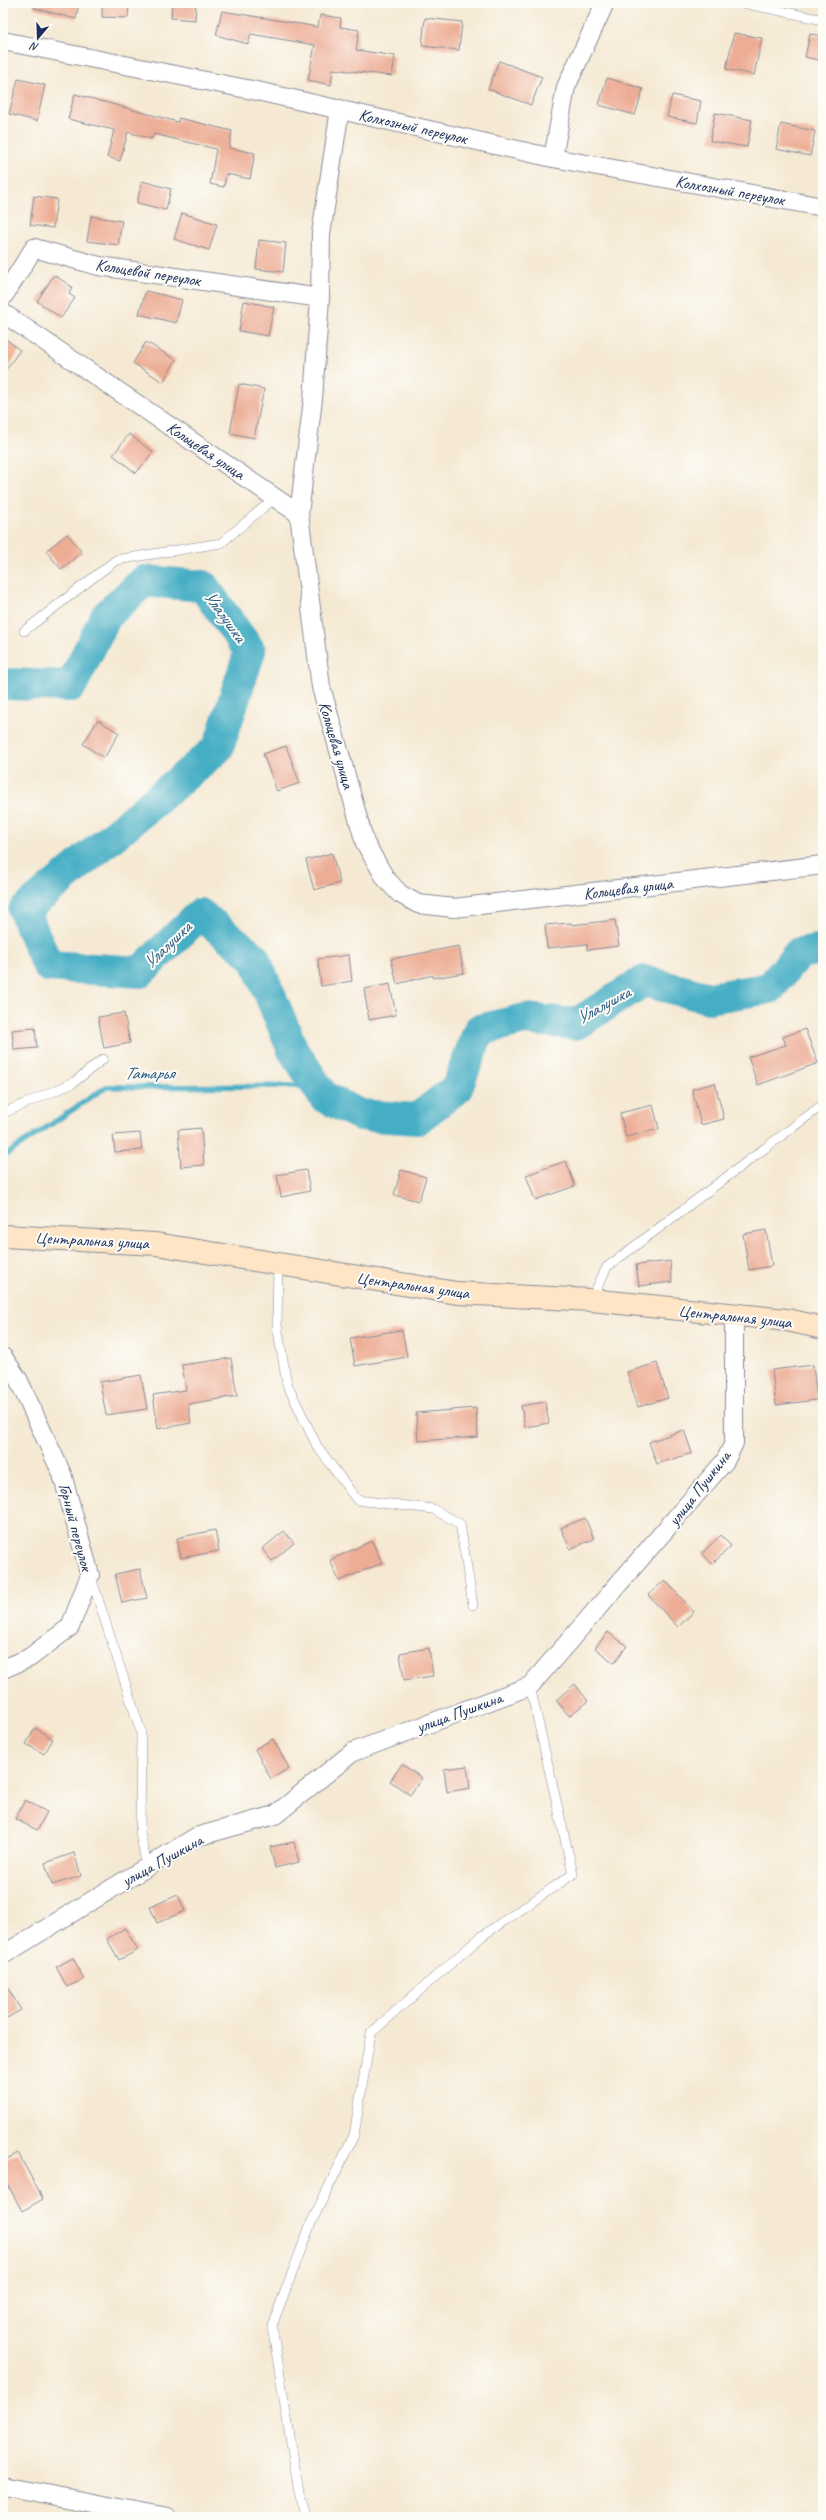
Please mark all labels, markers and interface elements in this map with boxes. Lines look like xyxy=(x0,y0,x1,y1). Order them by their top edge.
north arrow xyxy=(18,18,58,58)
text: N xyxy=(27,39,40,55)
street label: Колхозный переулок xyxy=(357,104,471,150)
street label: Колхозный переулок xyxy=(674,171,788,211)
street label: Кольцевой переулок xyxy=(94,254,203,291)
street label: Кольцевая улица xyxy=(163,417,250,485)
water label: Улалушка xyxy=(199,586,253,648)
street label: Кольцевая улица xyxy=(314,699,359,793)
street label: Кольцевая улица xyxy=(582,872,675,904)
water label: Улалушка xyxy=(138,915,198,973)
water label: Улалушка xyxy=(572,980,636,1029)
water label: Татарья xyxy=(124,1062,177,1084)
street label: Центральная улица xyxy=(35,1227,151,1254)
street label: Центральная улица xyxy=(355,1267,472,1304)
street label: Центральная улица xyxy=(677,1300,794,1333)
street label: улица Пушкина xyxy=(663,1445,737,1531)
street label: Горный переулок xyxy=(54,1481,98,1575)
street label: улица Пушкина xyxy=(412,1687,507,1738)
street label: улица Пушкина xyxy=(117,1829,208,1892)

